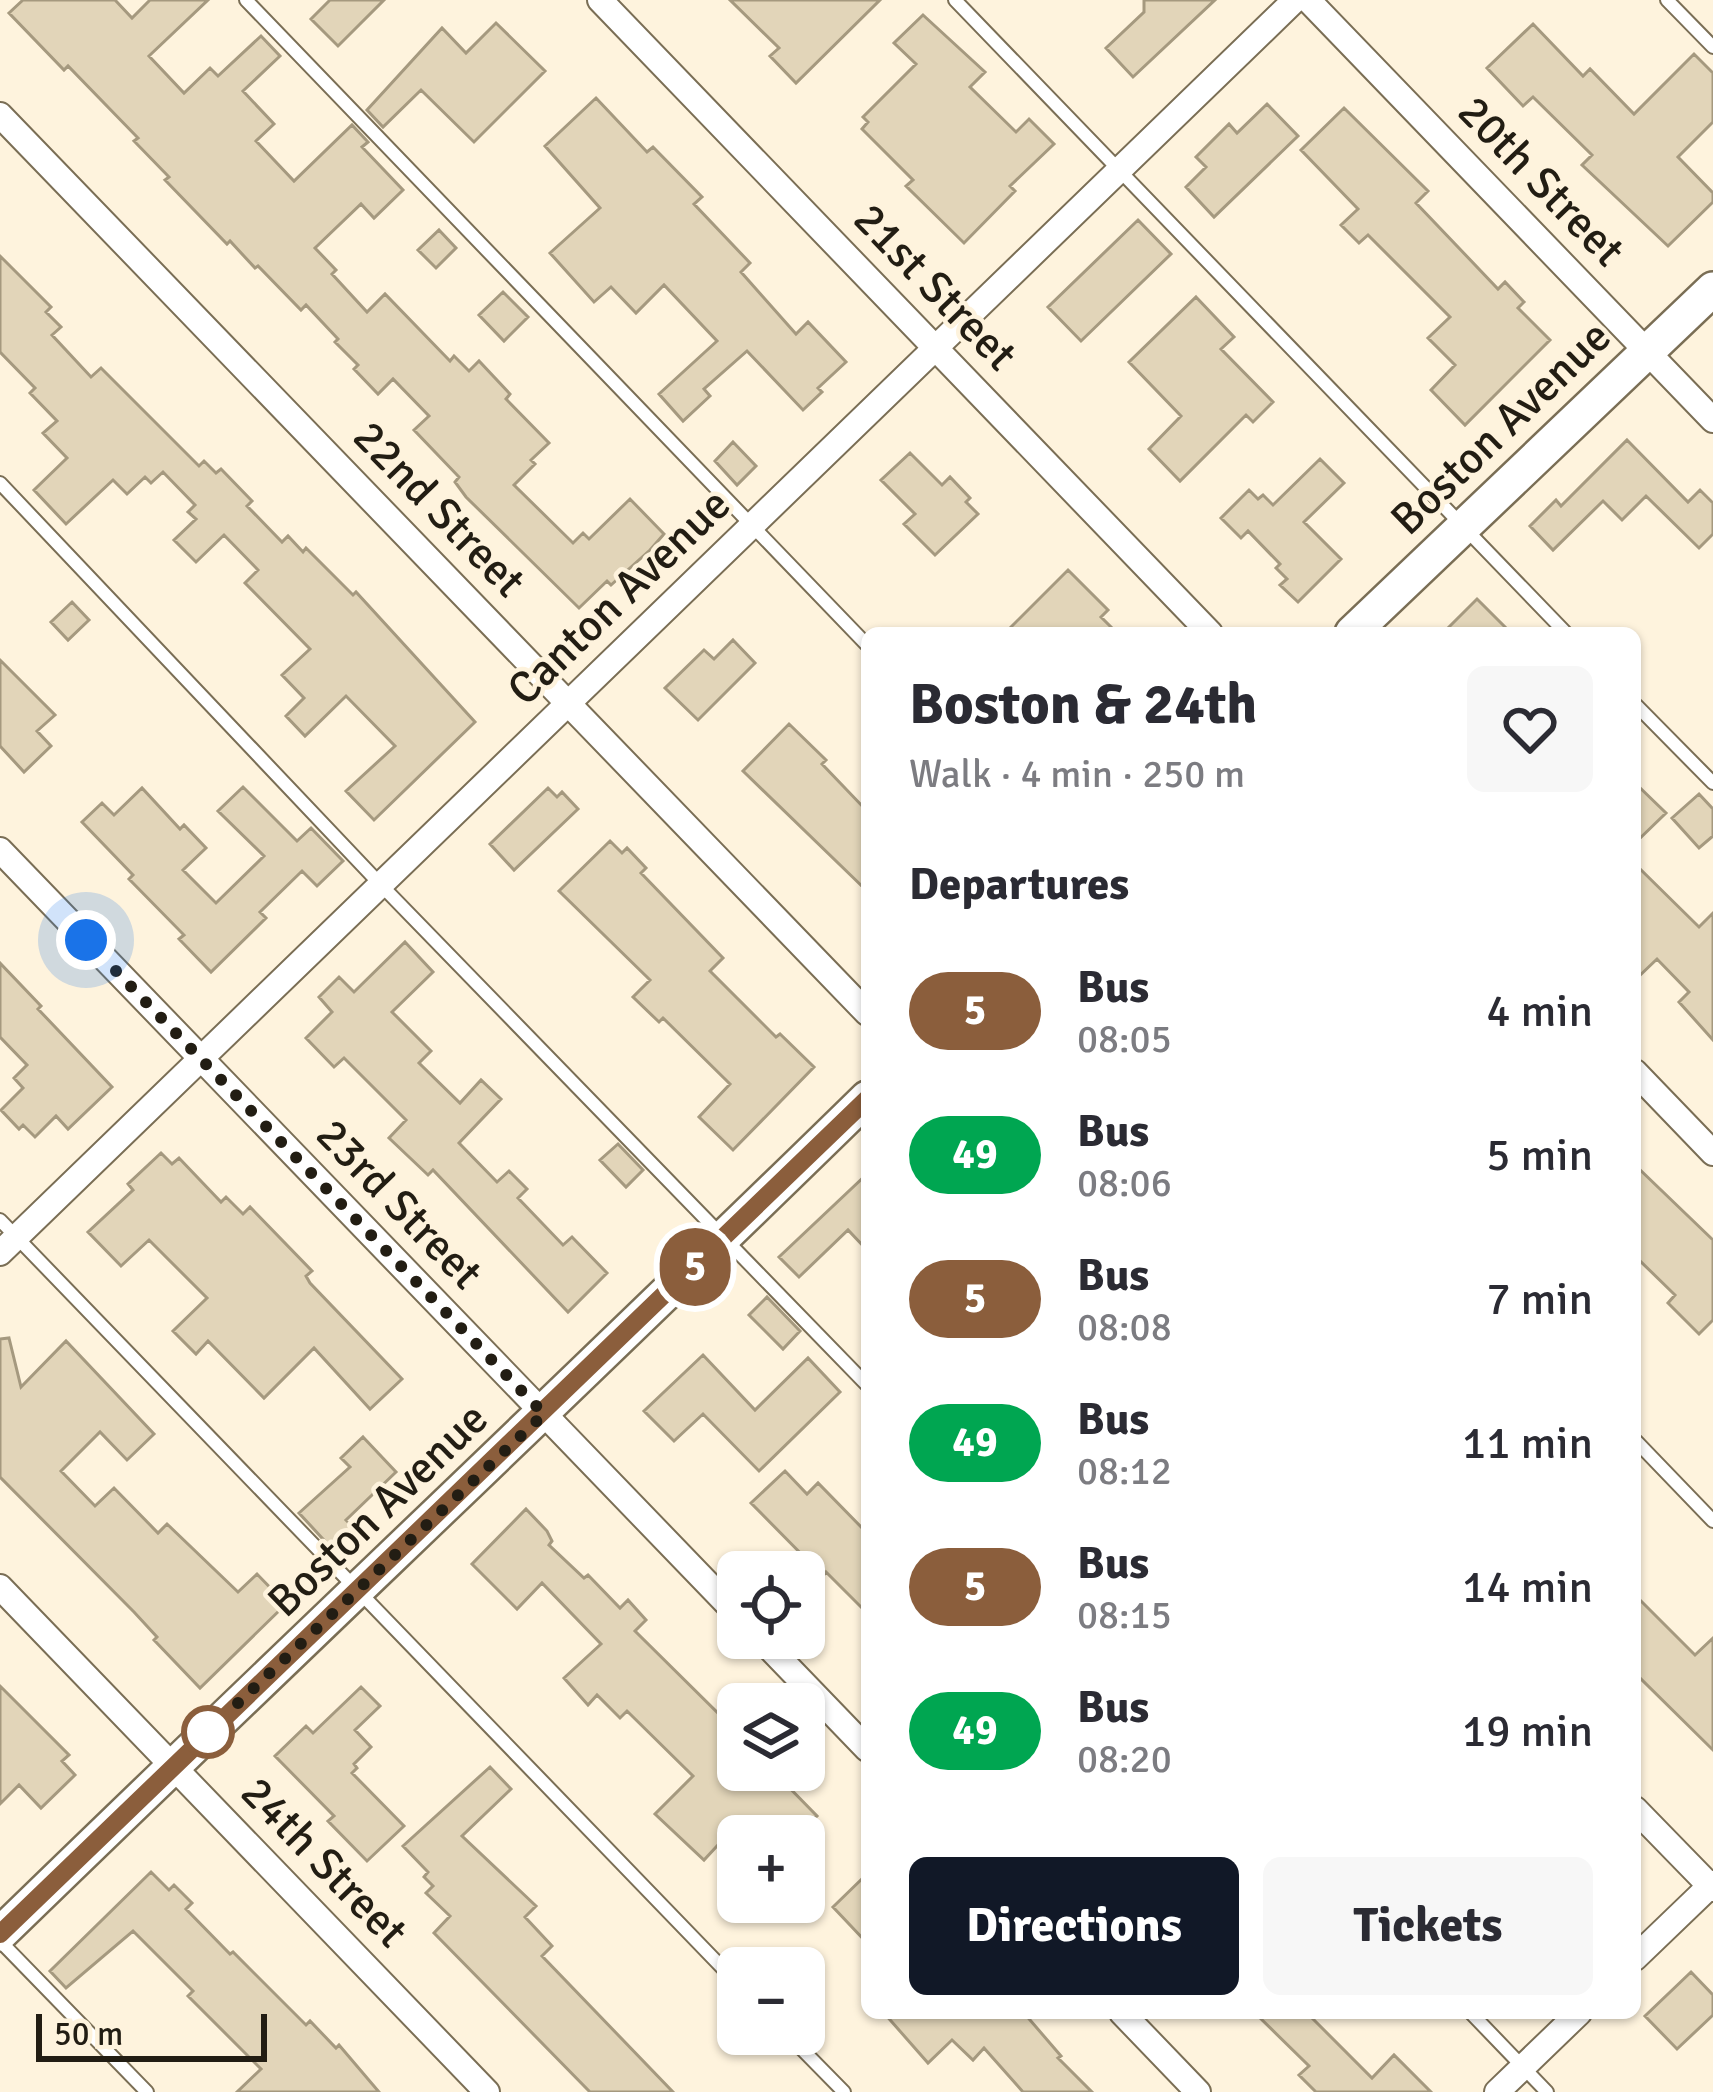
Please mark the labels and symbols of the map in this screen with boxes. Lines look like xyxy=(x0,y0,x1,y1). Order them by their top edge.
street label: 20th Street xyxy=(1446,84,1636,278)
street label: 21st Street xyxy=(842,192,1028,382)
street label: Boston Avenue xyxy=(1380,309,1622,547)
street label: 22nd Street xyxy=(341,409,537,609)
street label: Canton Avenue xyxy=(496,477,742,717)
your location xyxy=(56,910,116,970)
street label: 23rd Street xyxy=(304,1107,494,1301)
line badge: 5 xyxy=(656,1228,734,1306)
street label: Boston Avenue xyxy=(257,1391,499,1629)
unlabelled marker xyxy=(183,1707,233,1757)
street label: 24th Street xyxy=(229,1765,419,1959)
scale bar xyxy=(36,2008,267,2061)

